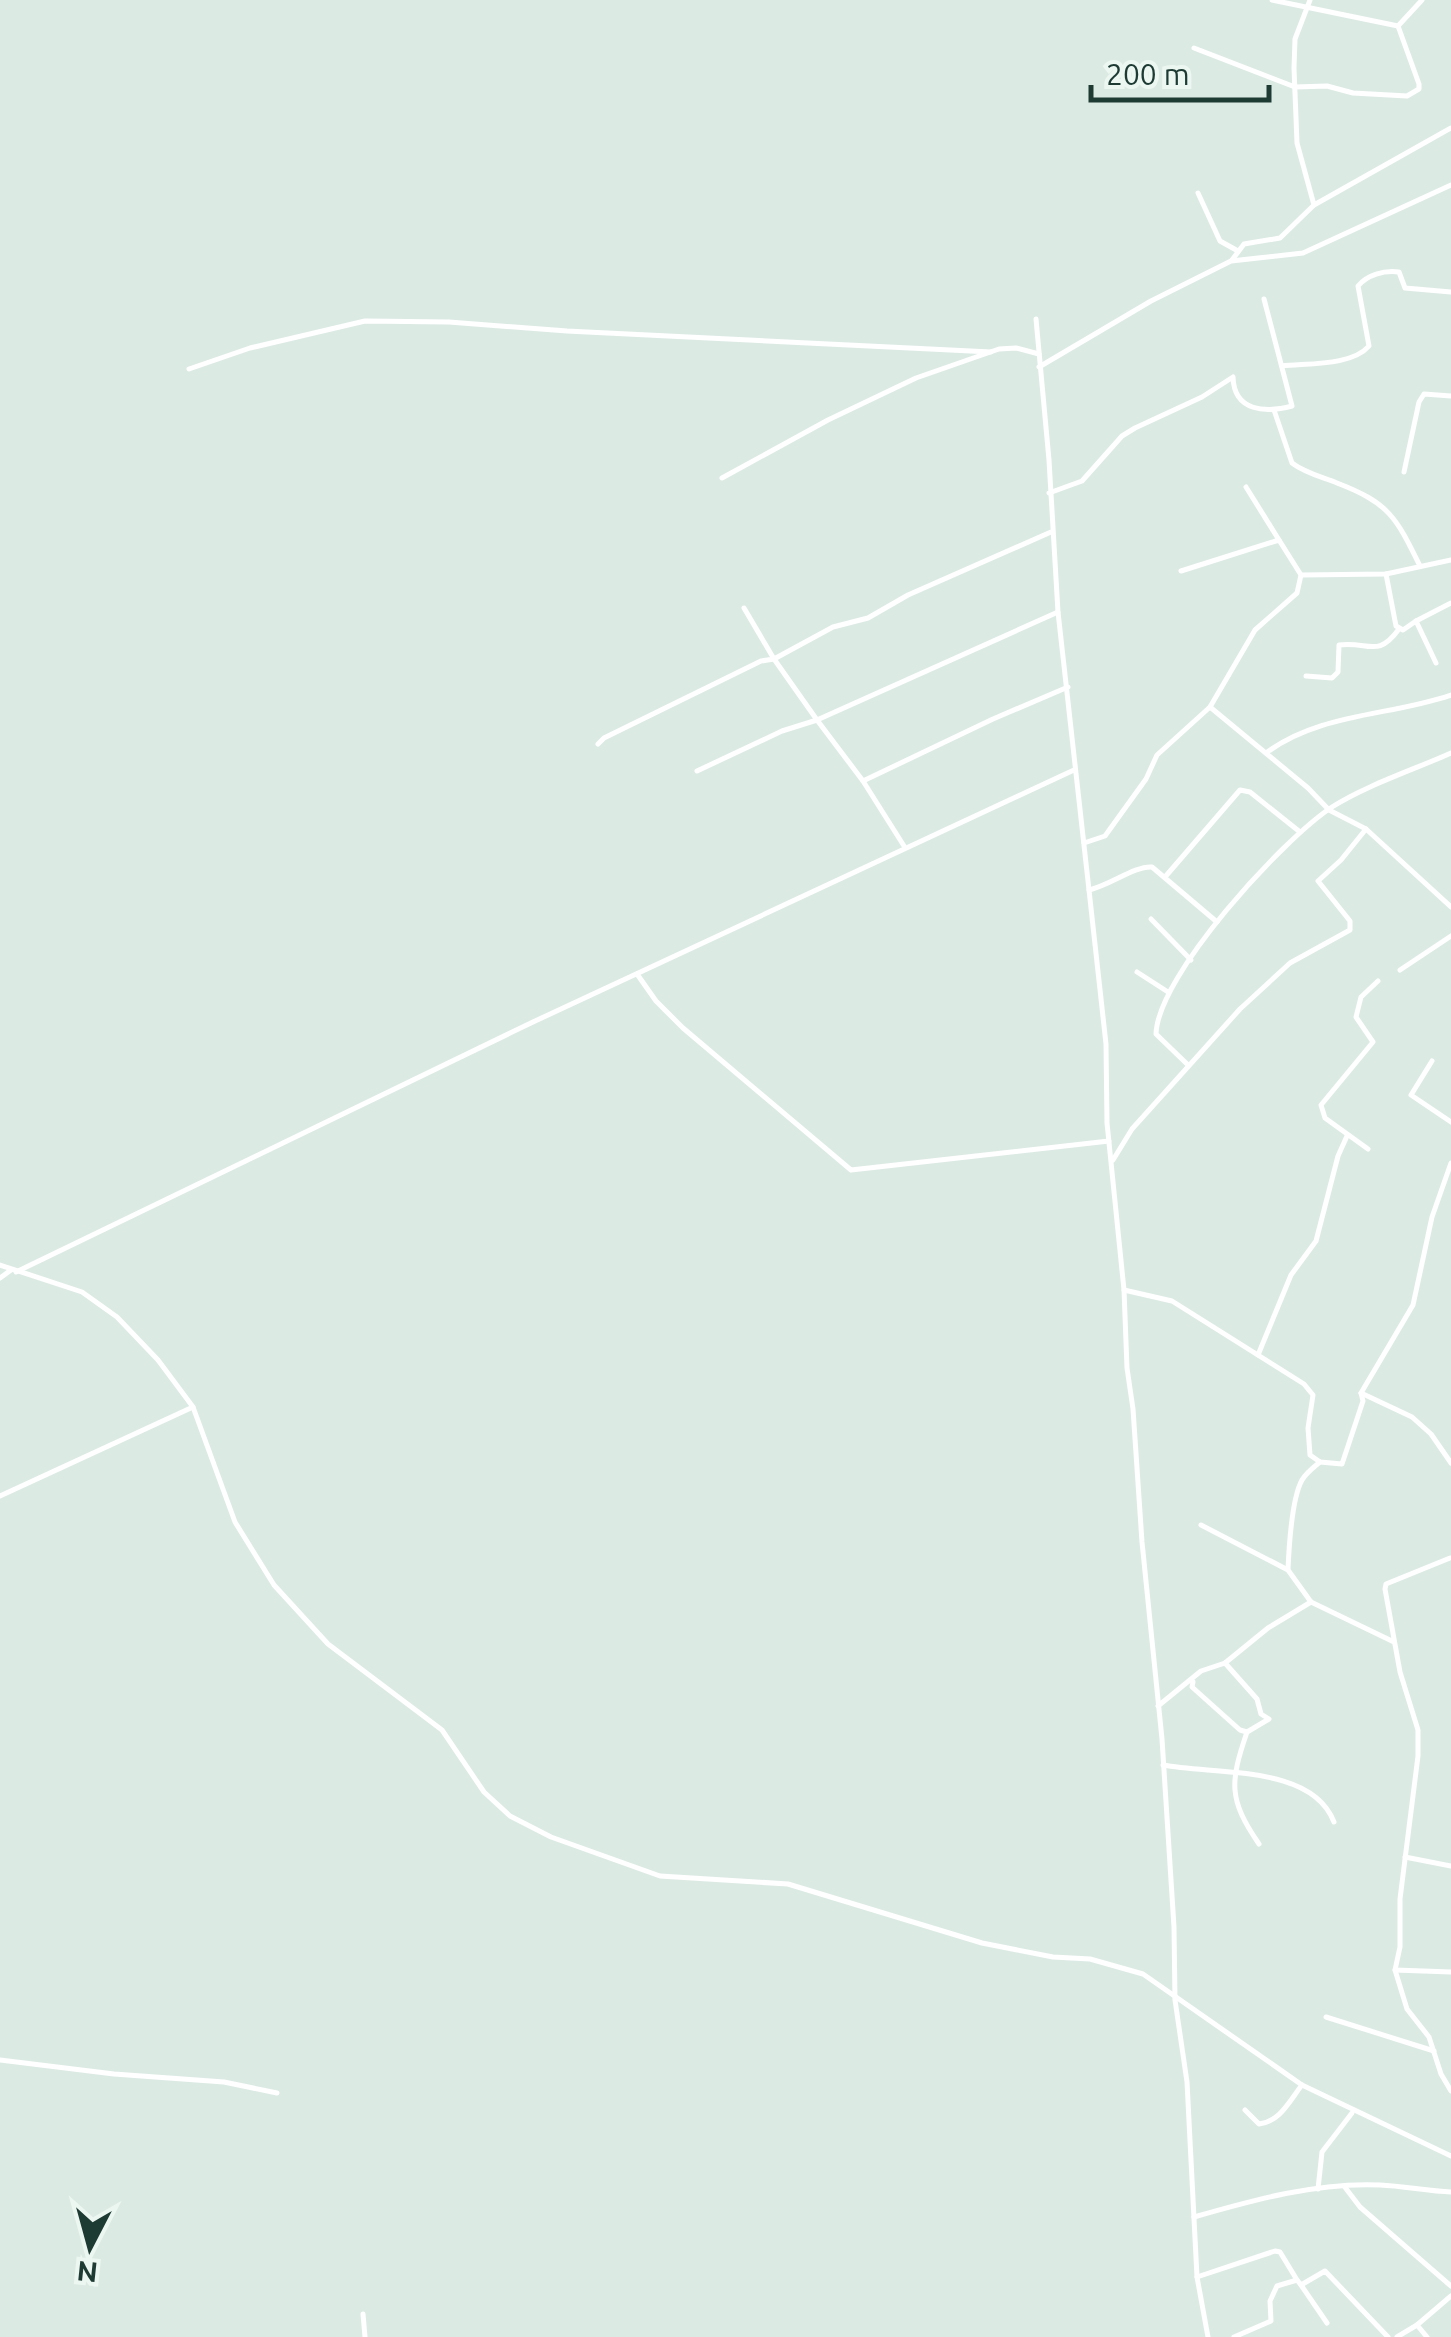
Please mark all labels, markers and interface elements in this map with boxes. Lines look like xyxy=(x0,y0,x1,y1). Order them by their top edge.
scale bar xyxy=(1091,40,1268,102)
text: 200 m xyxy=(1106,57,1190,91)
north arrow xyxy=(40,2197,140,2297)
text: N xyxy=(75,2256,99,2289)

